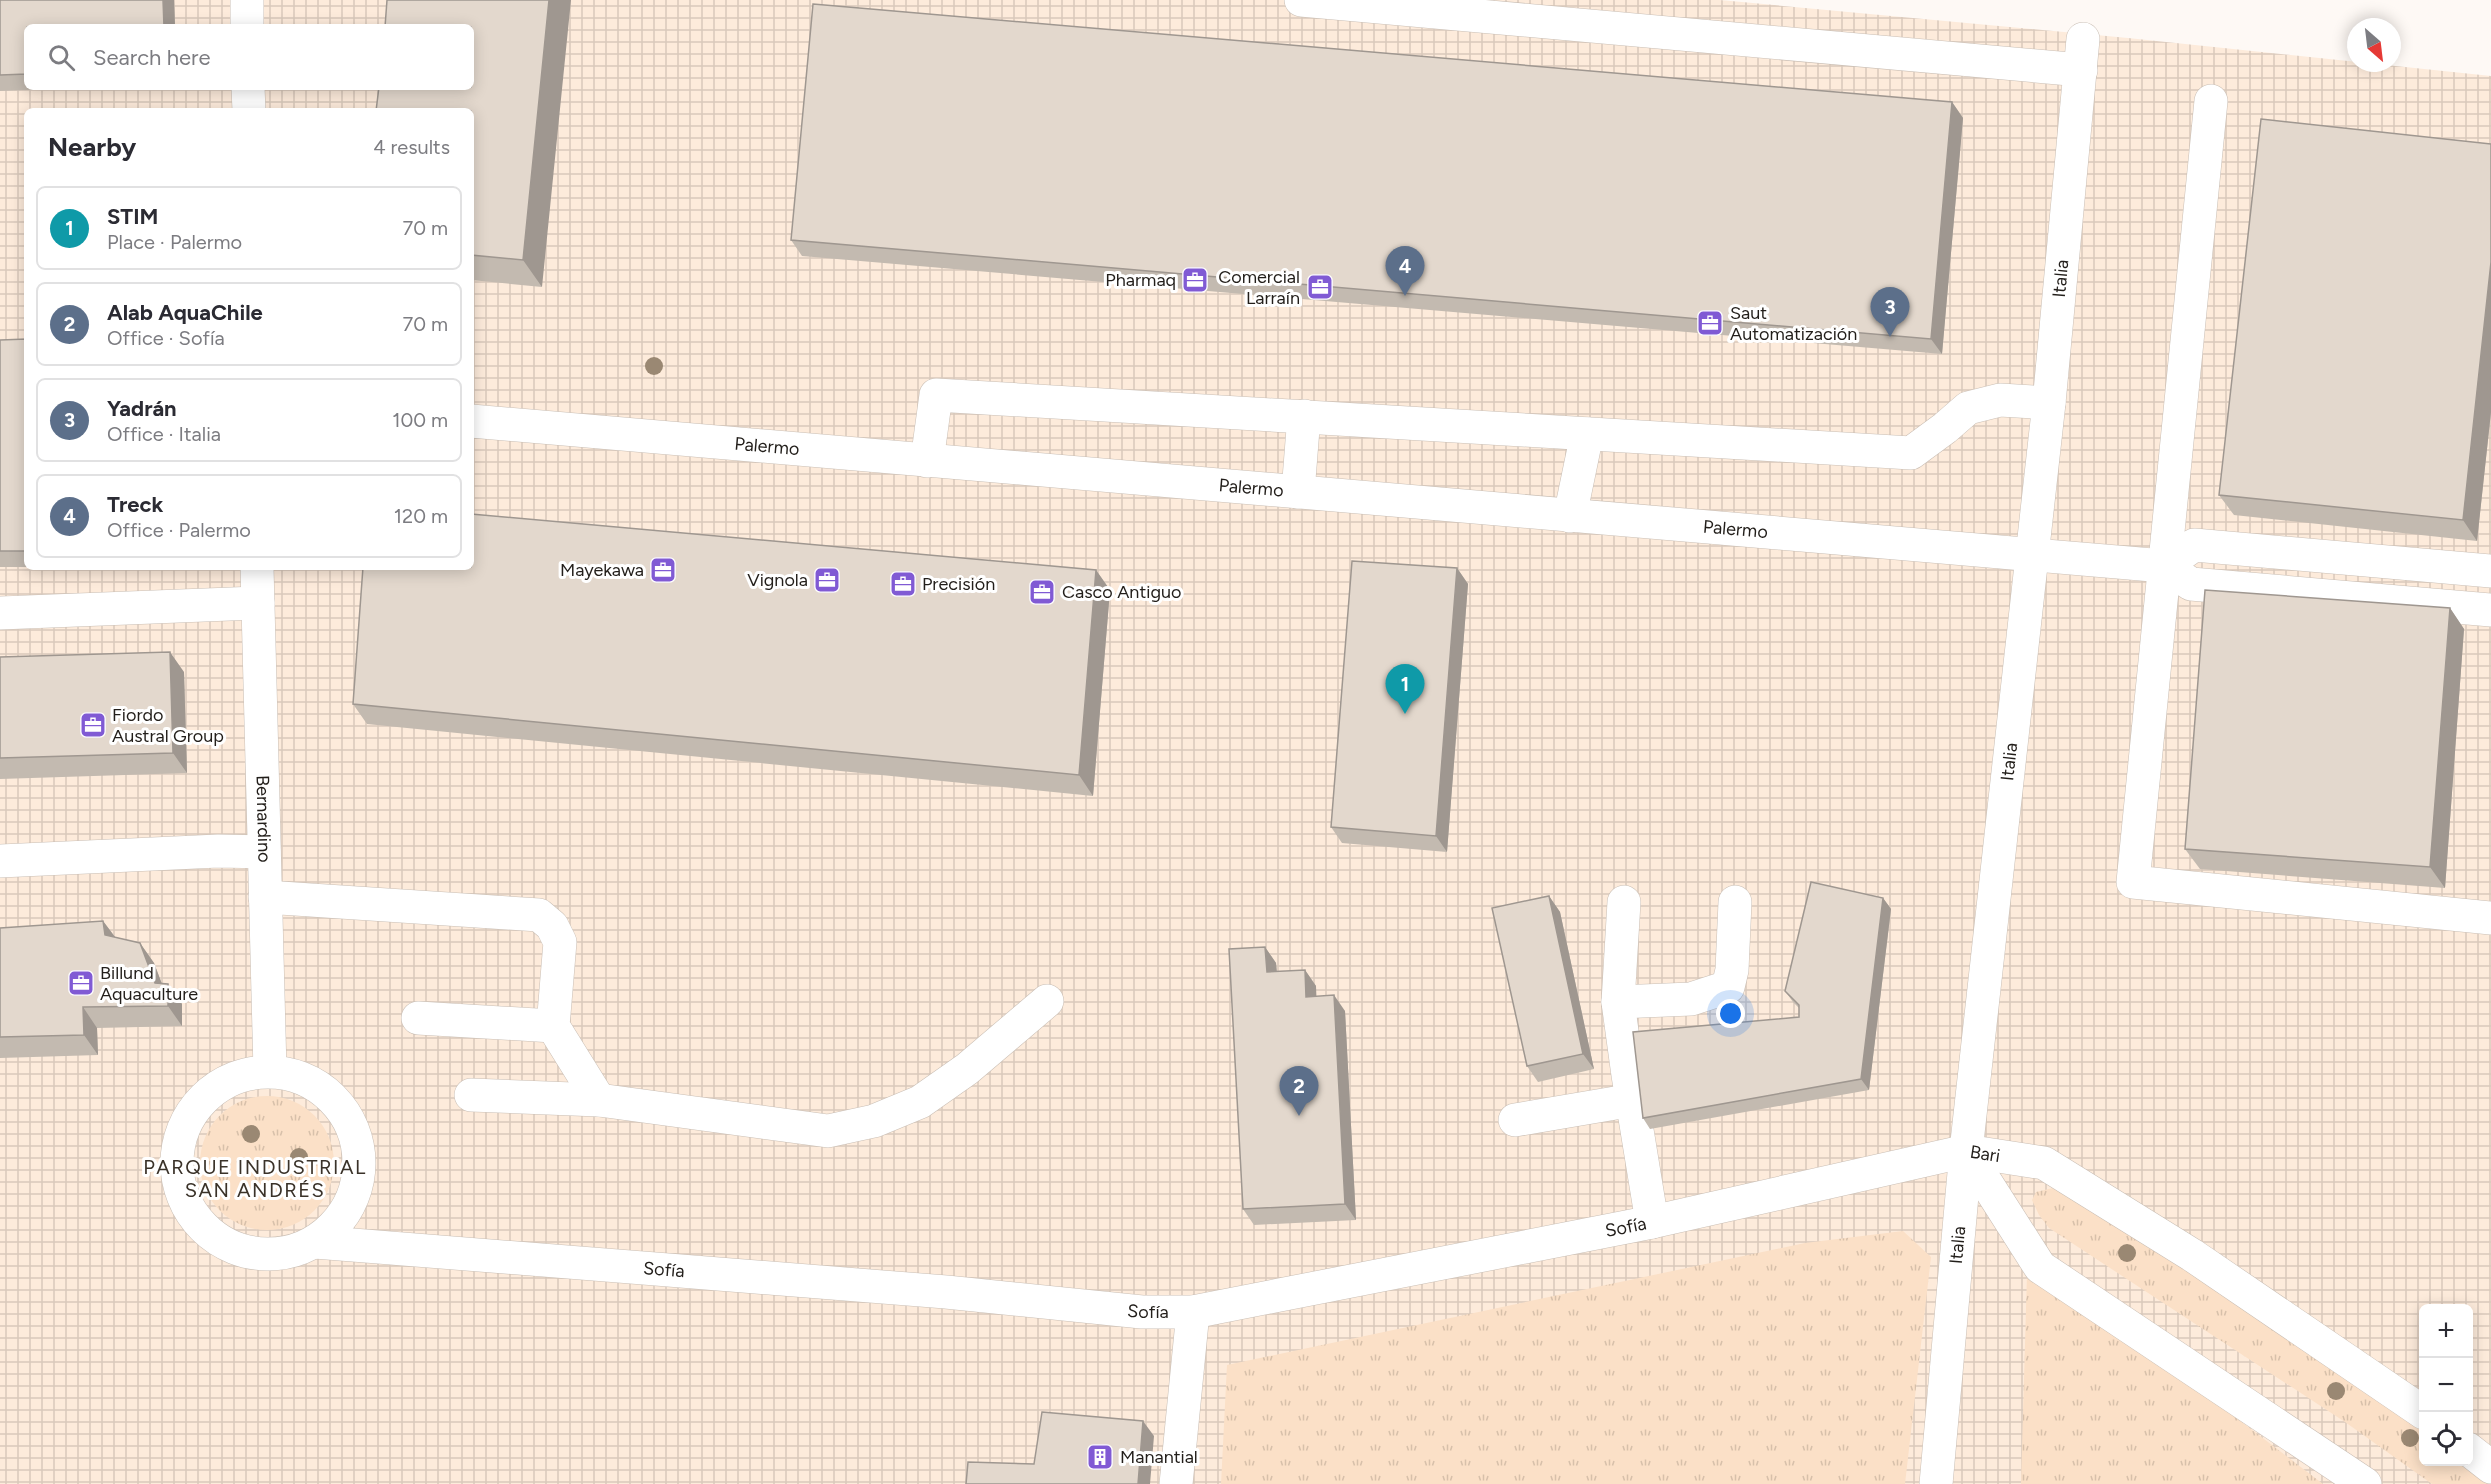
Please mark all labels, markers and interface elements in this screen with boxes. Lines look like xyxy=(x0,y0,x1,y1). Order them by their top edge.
north arrow xyxy=(2347,18,2401,72)
search box xyxy=(24,24,474,90)
icon: search xyxy=(45,41,78,74)
text: Search here xyxy=(93,44,211,71)
text: Nearby xyxy=(48,131,136,163)
text: 4 results xyxy=(373,135,450,159)
text: STIM xyxy=(107,203,158,230)
text: 1 xyxy=(65,216,74,240)
text: 70 m xyxy=(402,216,448,240)
text: Place · Palermo xyxy=(107,230,242,254)
pin: 4 xyxy=(1386,246,1424,296)
street label: Italia xyxy=(2048,258,2073,299)
office icon: Pharmaq xyxy=(1180,265,1210,295)
place label: Comercial Larraín xyxy=(1218,266,1300,309)
place label: Pharmaq xyxy=(1105,269,1176,291)
office icon: Comercial Larraín xyxy=(1305,272,1335,302)
pin: 3 xyxy=(1870,288,1910,337)
text: Alab AquaChile xyxy=(107,299,263,326)
place label: Saut Automatización xyxy=(1730,302,1857,345)
office icon: Saut Automatización xyxy=(1695,308,1725,338)
text: 2 xyxy=(64,312,75,336)
text: 70 m xyxy=(402,312,448,336)
text: Office · Sofía xyxy=(107,326,225,350)
text: Yadrán xyxy=(107,395,177,422)
text: 3 xyxy=(64,408,75,432)
text: 100 m xyxy=(392,408,448,432)
text: Office · Italia xyxy=(107,422,221,446)
street label: Palermo xyxy=(734,433,800,460)
street label: Palermo xyxy=(1218,474,1285,502)
text: Treck xyxy=(107,491,163,518)
text: 4 xyxy=(63,504,76,528)
text: 120 m xyxy=(394,504,448,528)
street label: Palermo xyxy=(1702,516,1769,543)
text: Office · Palermo xyxy=(107,518,251,542)
office icon: Mayekawa xyxy=(648,555,678,585)
place label: Mayekawa xyxy=(560,559,644,581)
office icon: Vignola xyxy=(812,565,842,595)
place label: Vignola xyxy=(747,569,808,591)
office icon: Precisión xyxy=(888,569,918,599)
place label: Precisión xyxy=(922,573,995,595)
office icon: Casco Antiguo xyxy=(1027,577,1057,607)
place label: Casco Antiguo xyxy=(1062,581,1181,603)
pin: 1 xyxy=(1386,664,1424,714)
place label: Fiordo Austral Group xyxy=(112,704,224,747)
office icon: Fiordo Austral Group xyxy=(78,710,108,740)
street label: Italia xyxy=(1996,742,2022,782)
street label: Bernardino xyxy=(251,775,276,863)
place label: Billund Aquaculture xyxy=(100,962,198,1005)
office icon: Billund Aquaculture xyxy=(66,968,96,998)
your location xyxy=(1716,999,1745,1028)
pin: 2 xyxy=(1280,1066,1318,1116)
street label: Bari xyxy=(1968,1141,2002,1167)
district label: PARQUE INDUSTRIAL SAN ANDRÉS xyxy=(143,1155,367,1202)
street label: Sofía xyxy=(1603,1212,1648,1242)
street label: Italia xyxy=(1945,1225,1970,1265)
street label: Sofía xyxy=(642,1257,685,1282)
street label: Sofía xyxy=(1126,1300,1169,1323)
map controls xyxy=(2419,1304,2473,1466)
button: + xyxy=(2419,1304,2473,1358)
button: − xyxy=(2419,1358,2473,1412)
button: locate xyxy=(2419,1412,2473,1466)
building icon: Manantial xyxy=(1085,1442,1115,1472)
place label: Manantial xyxy=(1120,1446,1198,1468)

